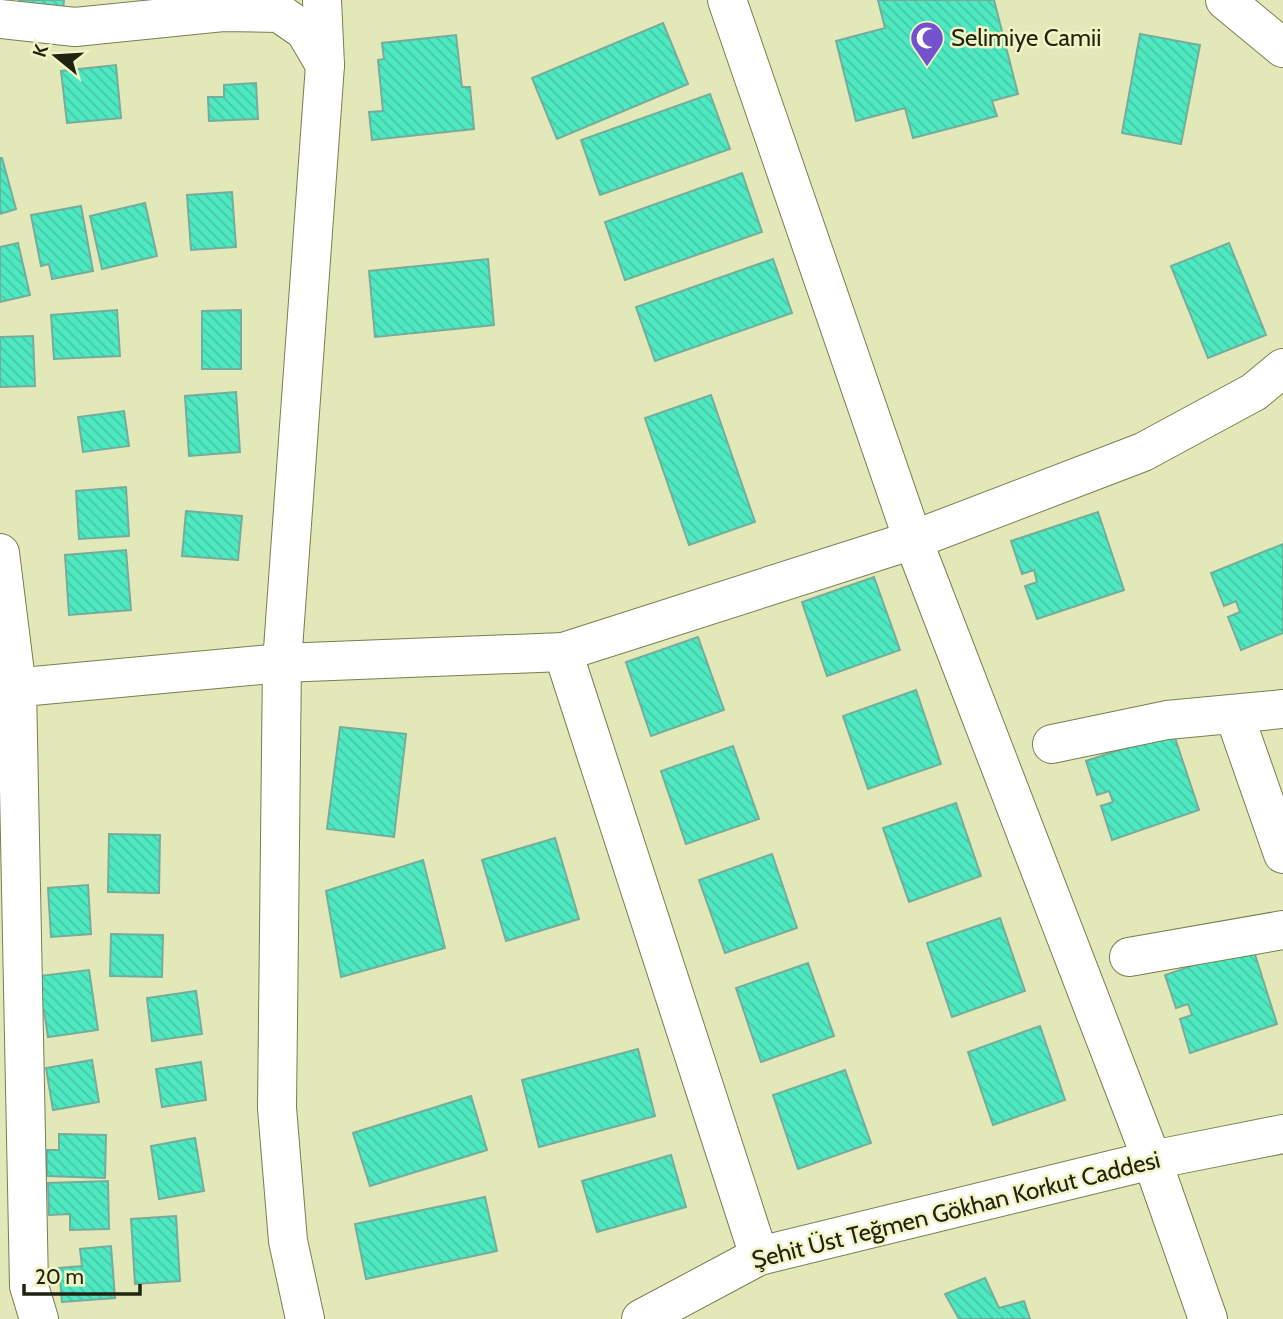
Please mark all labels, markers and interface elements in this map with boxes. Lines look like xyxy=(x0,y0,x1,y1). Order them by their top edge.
mosque icon: Selimiye Camii xyxy=(908,19,946,68)
north arrow xyxy=(21,21,91,91)
place label: Selimiye Camii xyxy=(951,23,1101,52)
text: K xyxy=(28,42,53,60)
street label: Şehit Üst Teğmen Gökhan Korkut Caddesi xyxy=(749,1145,1163,1274)
scale bar xyxy=(24,1252,140,1296)
text: 20 m xyxy=(35,1264,84,1289)

